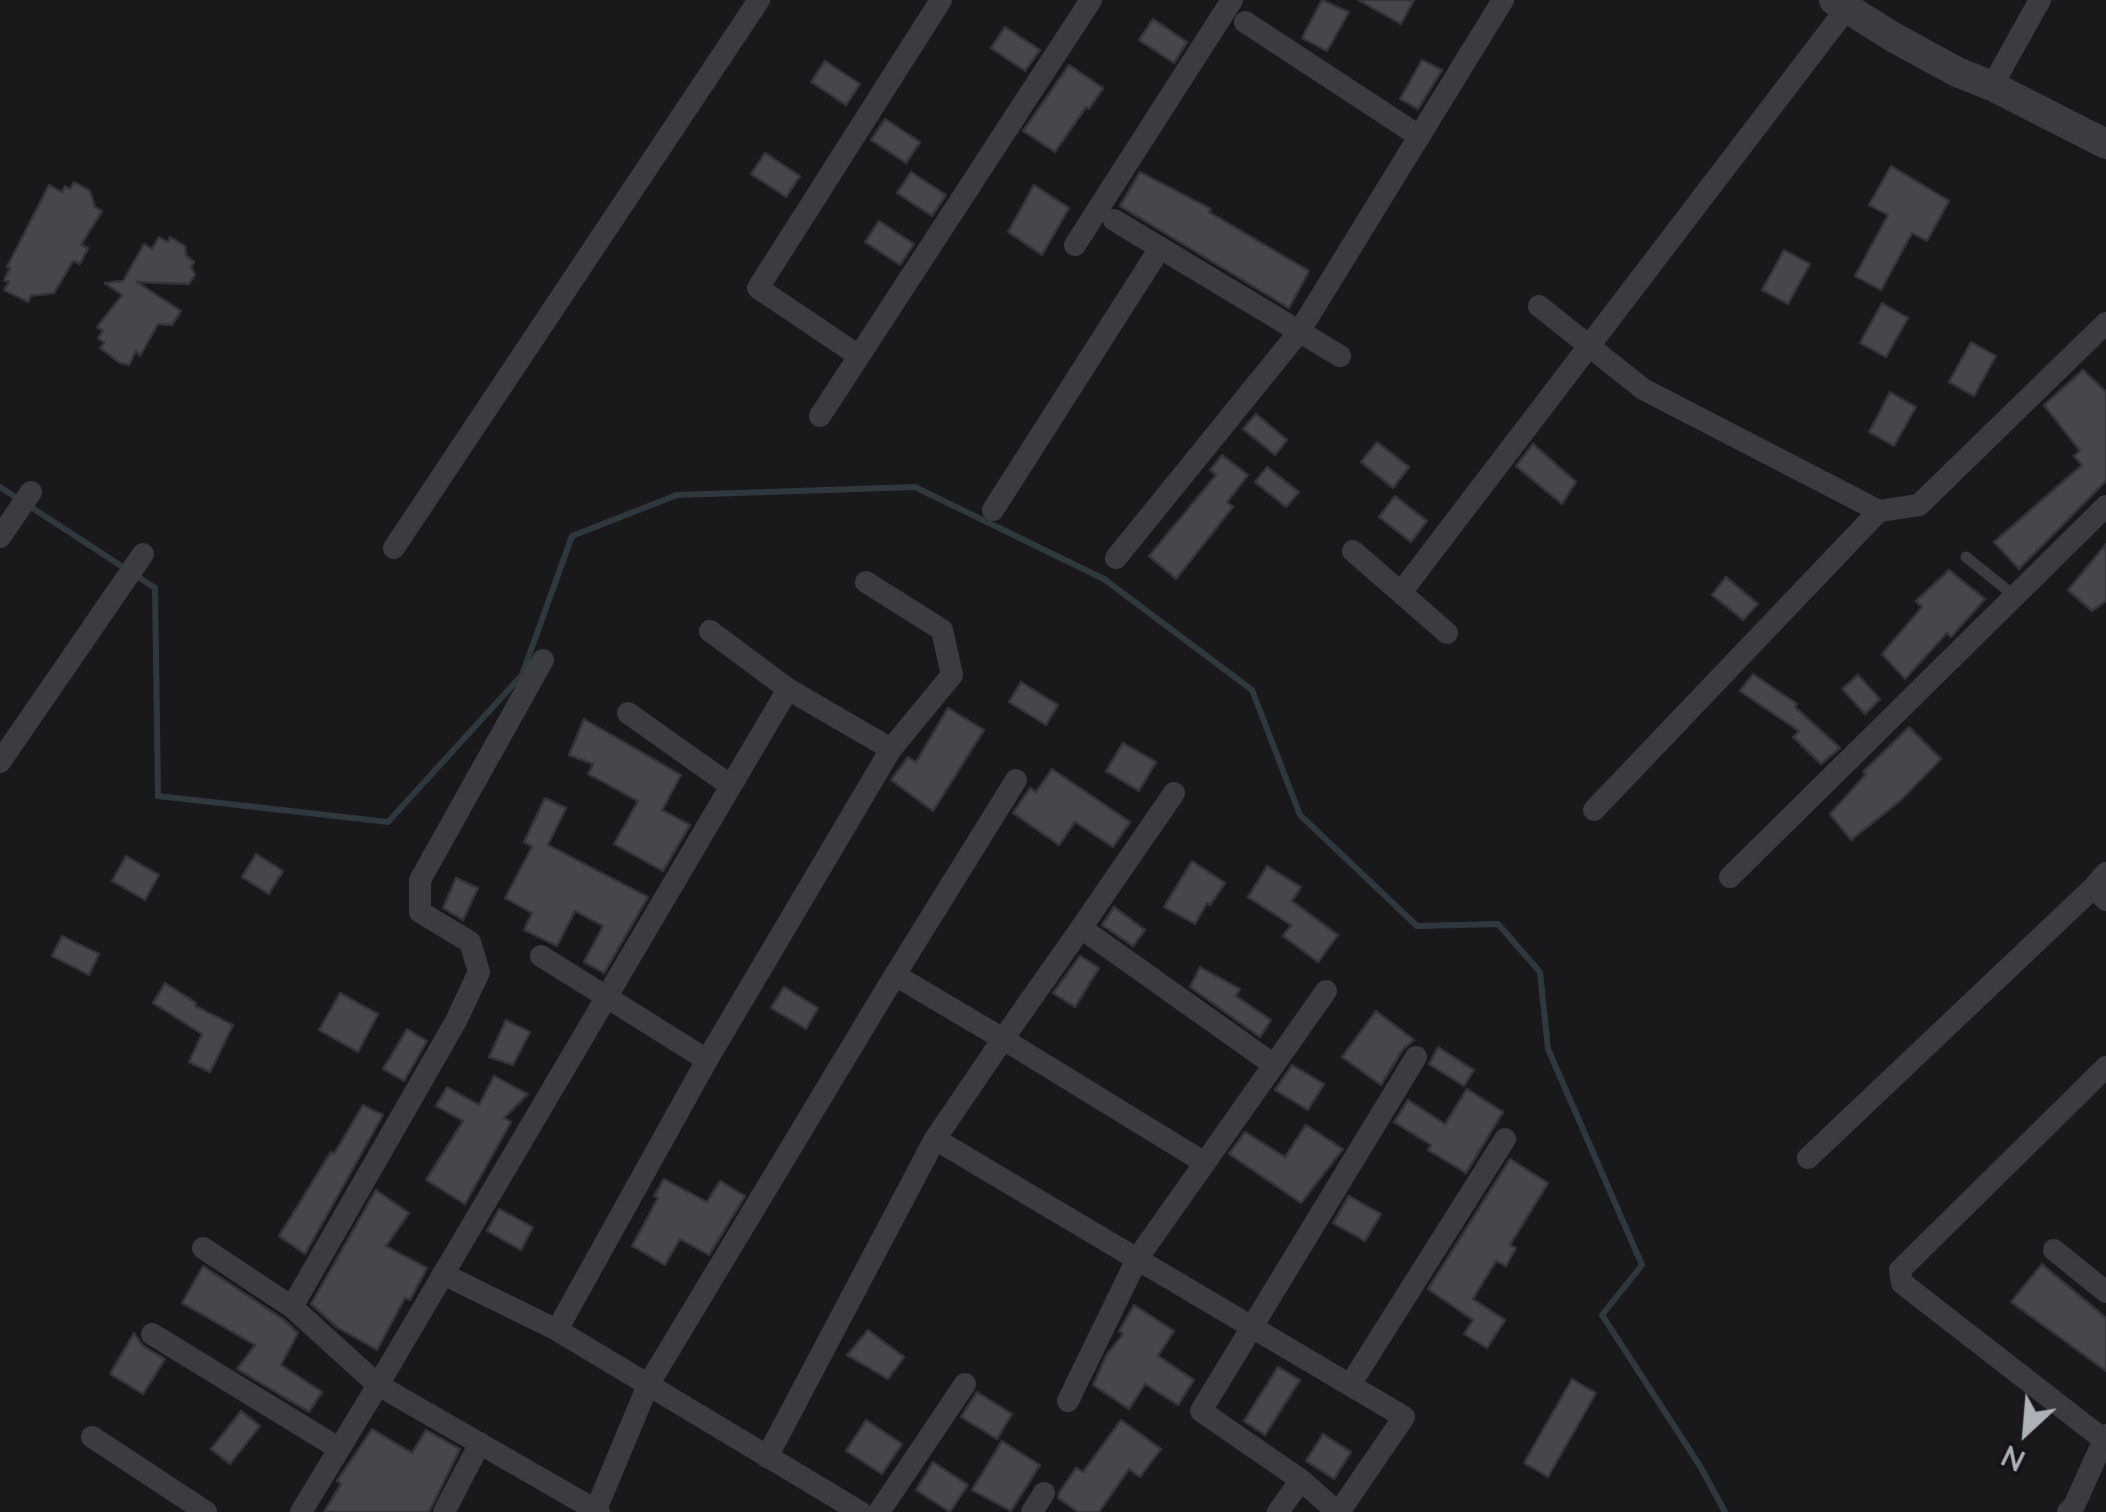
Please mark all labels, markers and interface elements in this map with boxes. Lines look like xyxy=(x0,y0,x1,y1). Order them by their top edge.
north arrow xyxy=(1976,1382,2076,1482)
text: N xyxy=(1996,1439,2030,1479)

